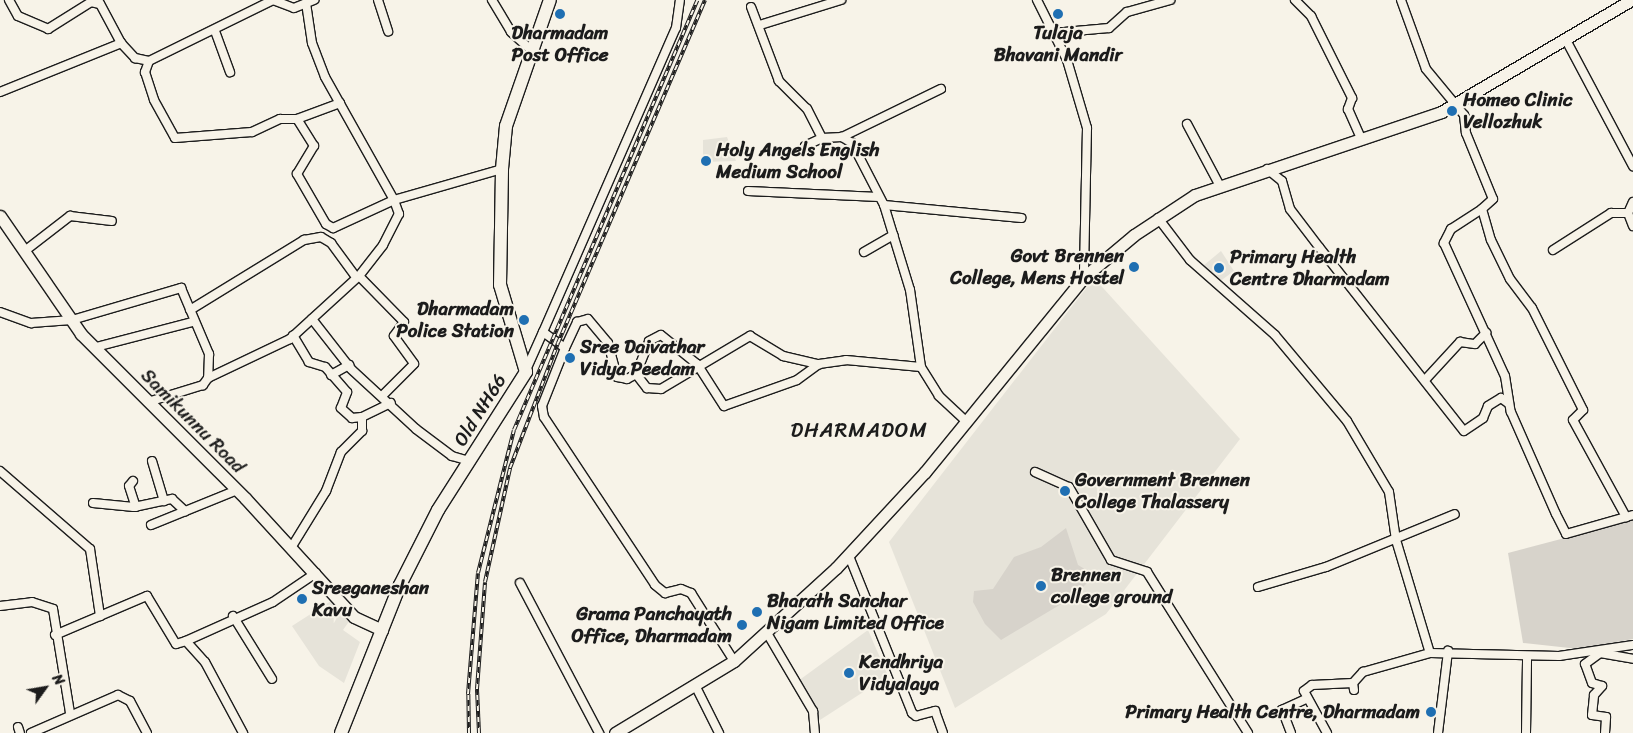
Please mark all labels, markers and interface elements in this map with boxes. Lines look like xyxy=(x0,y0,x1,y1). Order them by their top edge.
marker: Dharmadam Post Office xyxy=(554,8,566,20)
marker: Tulaja Bhavani Mandir xyxy=(1052,8,1064,20)
place label: Dharmadam Post Office xyxy=(512,22,608,66)
place label: Tulaja Bhavani Mandir xyxy=(994,22,1122,66)
place label: Homeo Clinic Vellozhuk xyxy=(1463,89,1572,133)
marker: Homeo Clinic Vellozhuk xyxy=(1445,104,1459,118)
place label: Holy Angels English Medium School xyxy=(716,139,880,183)
marker: Holy Angels English Medium School xyxy=(700,155,712,167)
place label: Govt Brennen College, Mens Hostel xyxy=(949,245,1124,289)
place label: Primary Health Centre Dharmadam xyxy=(1230,246,1390,290)
marker: Govt Brennen College, Mens Hostel xyxy=(1128,261,1140,273)
marker: Primary Health Centre Dharmadam xyxy=(1212,261,1226,275)
place label: Dharmadam Police Station xyxy=(396,298,514,342)
marker: Dharmadam Police Station xyxy=(518,314,530,326)
place label: Sree Daivathar Vidya Peedam xyxy=(580,336,704,380)
marker: Sree Daivathar Vidya Peedam xyxy=(564,352,576,364)
street label: Samikunnu Road xyxy=(136,364,250,478)
street label: Old NH66 xyxy=(449,370,511,450)
district label: DHARMADOM xyxy=(790,417,928,443)
place label: Government Brennen College Thalassery xyxy=(1075,469,1250,513)
marker: Government Brennen College Thalassery xyxy=(1059,485,1071,497)
place label: Brennen college ground xyxy=(1051,564,1172,608)
place label: Sreeganeshan Kavu xyxy=(312,577,429,621)
marker: Brennen college ground xyxy=(1035,580,1047,592)
place label: Bharath Sanchar Nigam Limited Office xyxy=(767,590,944,634)
marker: Sreeganeshan Kavu xyxy=(296,593,308,605)
place label: Grama Panchayath Office, Dharmadam xyxy=(571,603,732,647)
marker: Bharath Sanchar Nigam Limited Office xyxy=(751,606,763,618)
marker: Grama Panchayath Office, Dharmadam xyxy=(736,619,748,631)
place label: Kendhriya Vidyalaya xyxy=(859,651,943,695)
north arrow xyxy=(20,663,70,713)
marker: Kendhriya Vidyalaya xyxy=(843,667,855,679)
text: N xyxy=(45,669,71,691)
place label: Primary Health Centre, Dharmadam xyxy=(1123,701,1420,723)
marker: Primary Health Centre, Dharmadam xyxy=(1424,705,1438,719)

